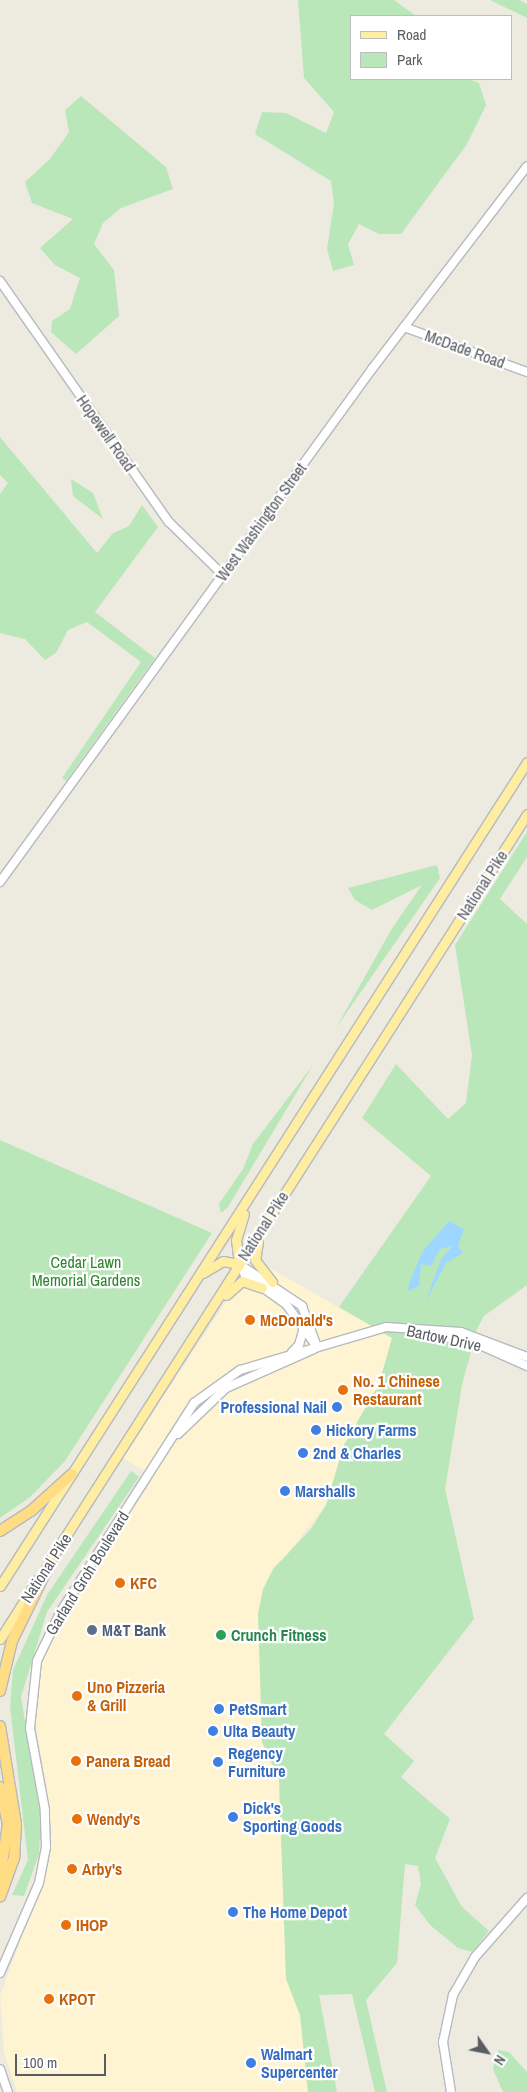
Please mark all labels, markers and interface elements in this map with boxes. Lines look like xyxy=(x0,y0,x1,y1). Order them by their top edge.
legend xyxy=(350,15,512,80)
text: Road xyxy=(397,24,426,45)
text: Park xyxy=(397,49,422,70)
street label: McDade Road xyxy=(422,326,508,372)
street label: Hopewell Road xyxy=(73,391,139,475)
street label: West Washington Street xyxy=(212,459,310,585)
street label: National Pike xyxy=(452,847,512,923)
street label: National Pike xyxy=(233,1188,293,1264)
park label: Cedar Lawn Memorial Gardens xyxy=(32,1252,140,1290)
place label: McDonald's xyxy=(260,1310,333,1330)
marker: McDonald's xyxy=(244,1314,256,1326)
street label: Bartow Drive xyxy=(405,1321,483,1355)
place label: No. 1 Chinese Restaurant xyxy=(353,1371,440,1409)
marker: No. 1 Chinese Restaurant xyxy=(337,1384,349,1396)
place label: Professional Nail xyxy=(221,1397,327,1417)
marker: Professional Nail xyxy=(331,1401,343,1413)
place label: Hickory Farms xyxy=(326,1420,417,1440)
marker: Hickory Farms xyxy=(310,1424,322,1436)
place label: 2nd & Charles xyxy=(313,1443,401,1463)
marker: 2nd & Charles xyxy=(297,1447,309,1459)
place label: Marshalls xyxy=(295,1481,356,1501)
marker: Marshalls xyxy=(279,1485,291,1497)
street label: Garland Groh Boulevard xyxy=(41,1508,133,1638)
street label: National Pike xyxy=(16,1530,76,1606)
place label: KFC xyxy=(130,1573,157,1593)
marker: KFC xyxy=(114,1577,126,1589)
place label: M&T Bank xyxy=(102,1620,166,1640)
marker: M&T Bank xyxy=(86,1624,98,1636)
place label: Crunch Fitness xyxy=(231,1625,327,1645)
marker: Crunch Fitness xyxy=(215,1629,227,1641)
place label: Uno Pizzeria & Grill xyxy=(87,1677,165,1715)
marker: Uno Pizzeria & Grill xyxy=(71,1690,83,1702)
place label: PetSmart xyxy=(229,1699,287,1719)
marker: PetSmart xyxy=(213,1703,225,1715)
place label: Ulta Beauty xyxy=(223,1721,295,1741)
marker: Ulta Beauty xyxy=(207,1725,219,1737)
place label: Regency Furniture xyxy=(228,1743,286,1781)
place label: Panera Bread xyxy=(86,1751,171,1771)
marker: Panera Bread xyxy=(70,1755,82,1767)
marker: Regency Furniture xyxy=(212,1756,224,1768)
place label: Dick's Sporting Goods xyxy=(243,1798,342,1836)
place label: Wendy's xyxy=(87,1809,140,1829)
marker: Dick's Sporting Goods xyxy=(227,1811,239,1823)
marker: Wendy's xyxy=(71,1813,83,1825)
place label: Arby's xyxy=(82,1859,122,1879)
marker: Arby's xyxy=(66,1863,78,1875)
place label: The Home Depot xyxy=(243,1902,347,1922)
marker: The Home Depot xyxy=(227,1906,239,1918)
place label: IHOP xyxy=(76,1915,108,1935)
marker: IHOP xyxy=(60,1919,72,1931)
place label: KPOT xyxy=(59,1989,95,2009)
marker: KPOT xyxy=(43,1993,55,2005)
north arrow xyxy=(462,2027,512,2077)
scale bar xyxy=(18,2044,109,2076)
place label: Walmart Supercenter xyxy=(261,2044,338,2082)
text: 100 m xyxy=(23,2052,57,2073)
text: N xyxy=(490,2052,509,2069)
marker: Walmart Supercenter xyxy=(245,2057,257,2069)

